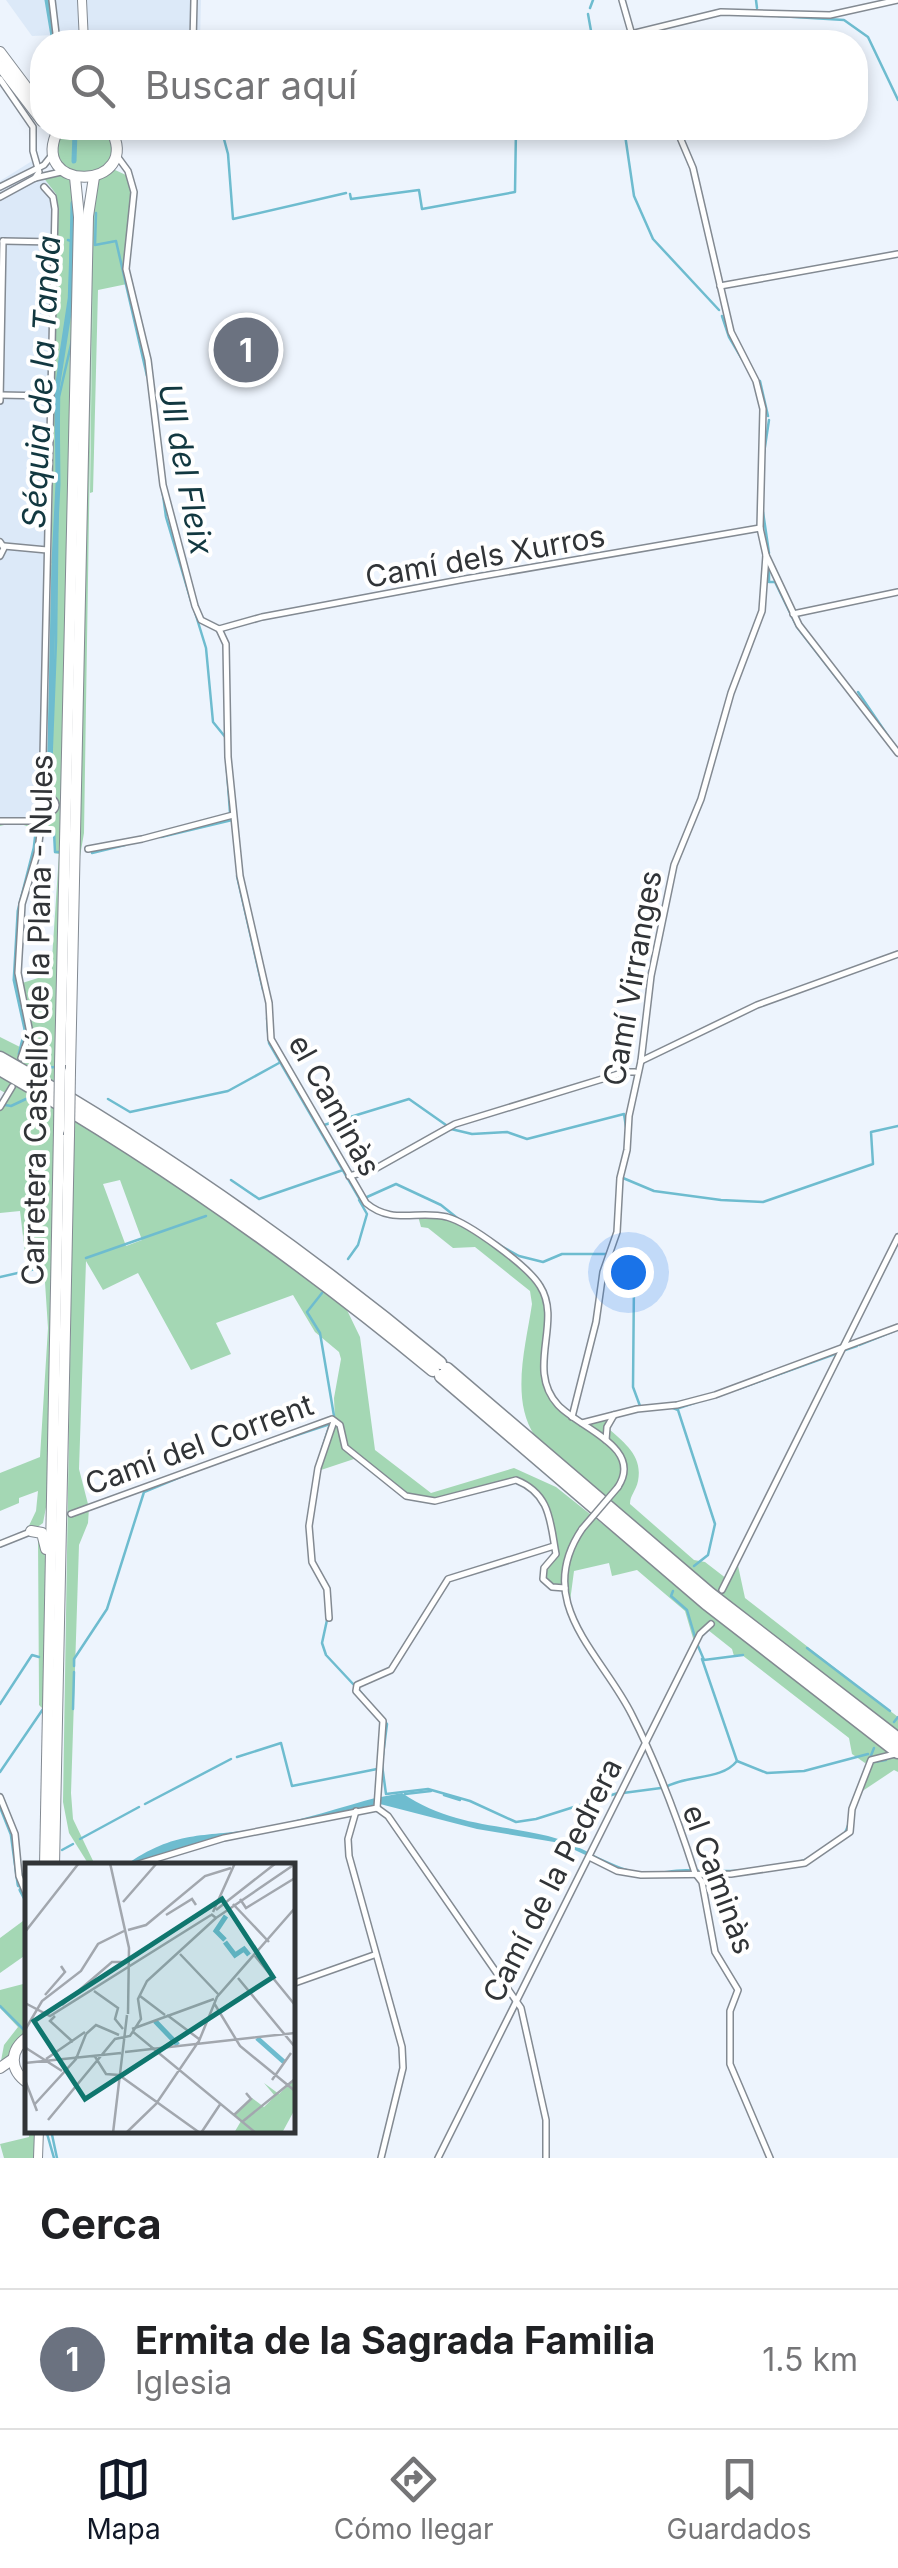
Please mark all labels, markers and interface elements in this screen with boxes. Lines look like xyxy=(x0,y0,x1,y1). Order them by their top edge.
search box xyxy=(30,30,868,140)
icon: search xyxy=(65,58,120,113)
text: Buscar aquí xyxy=(145,62,357,108)
water label: Séquia de la Tanda xyxy=(14,235,68,529)
pin: 1 xyxy=(214,312,278,388)
water label: Ull del Fleix xyxy=(150,380,222,558)
street label: Camí dels Xurros xyxy=(362,517,608,595)
street label: Carretera Castelló de la Plana - Nules xyxy=(14,754,60,1286)
street label: Camí Virranges xyxy=(595,867,669,1089)
street label: el Caminàs xyxy=(281,1028,389,1182)
your location xyxy=(603,1247,654,1298)
street label: Camí del Corrent xyxy=(80,1386,318,1502)
street label: Camí de la Pedrera xyxy=(475,1752,629,2008)
street label: el Caminàs xyxy=(675,1800,763,1958)
inset map xyxy=(25,1863,295,2133)
text: Cerca xyxy=(40,2198,162,2249)
text: Ermita de la Sagrada Familia xyxy=(135,2317,655,2363)
text: 1 xyxy=(66,2340,79,2379)
text: 1.5 km xyxy=(762,2340,858,2379)
text: Iglesia xyxy=(135,2363,232,2402)
tab: Mapa xyxy=(87,2452,161,2546)
tab: Cómo llegar xyxy=(334,2452,494,2546)
tab: Guardados xyxy=(667,2452,811,2546)

